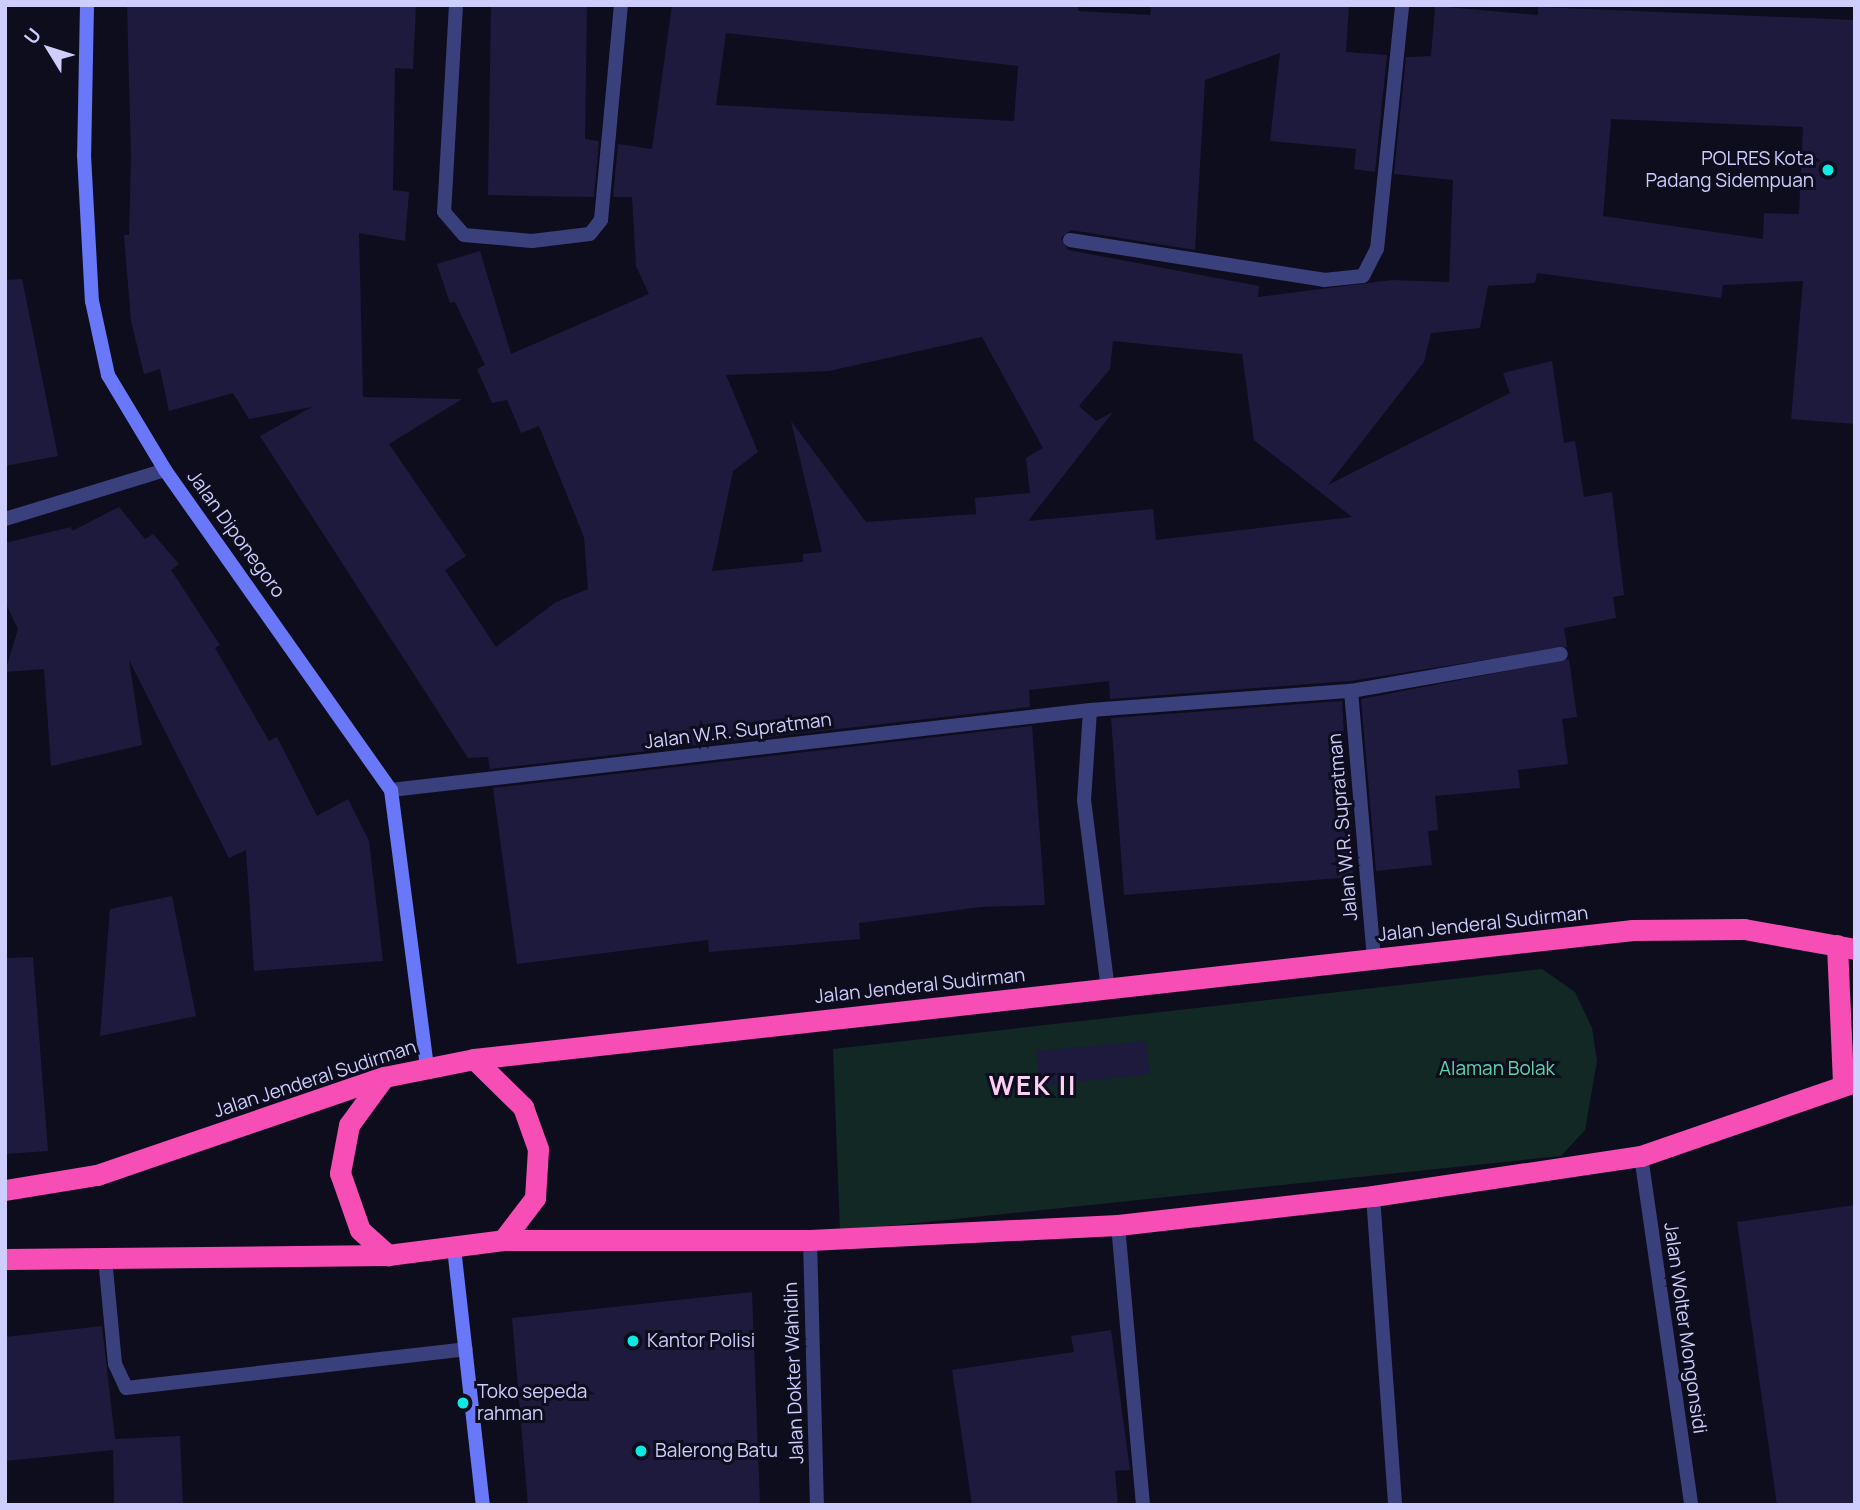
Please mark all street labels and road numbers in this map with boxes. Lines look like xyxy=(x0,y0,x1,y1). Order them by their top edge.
street label: Jalan Diponegoro xyxy=(182,466,290,602)
street label: Jalan W.R. Supratman xyxy=(643,708,833,754)
street label: Jalan W.R. Supratman xyxy=(1323,732,1363,922)
street label: Jalan Jenderal Sudirman xyxy=(1377,902,1589,946)
street label: Jalan Jenderal Sudirman xyxy=(814,964,1026,1008)
street label: Jalan Jenderal Sudirman xyxy=(211,1035,419,1123)
street label: Jalan Wolter Mongonsidi xyxy=(1659,1221,1711,1435)
street label: Jalan Dokter Wahidin xyxy=(779,1282,809,1464)

